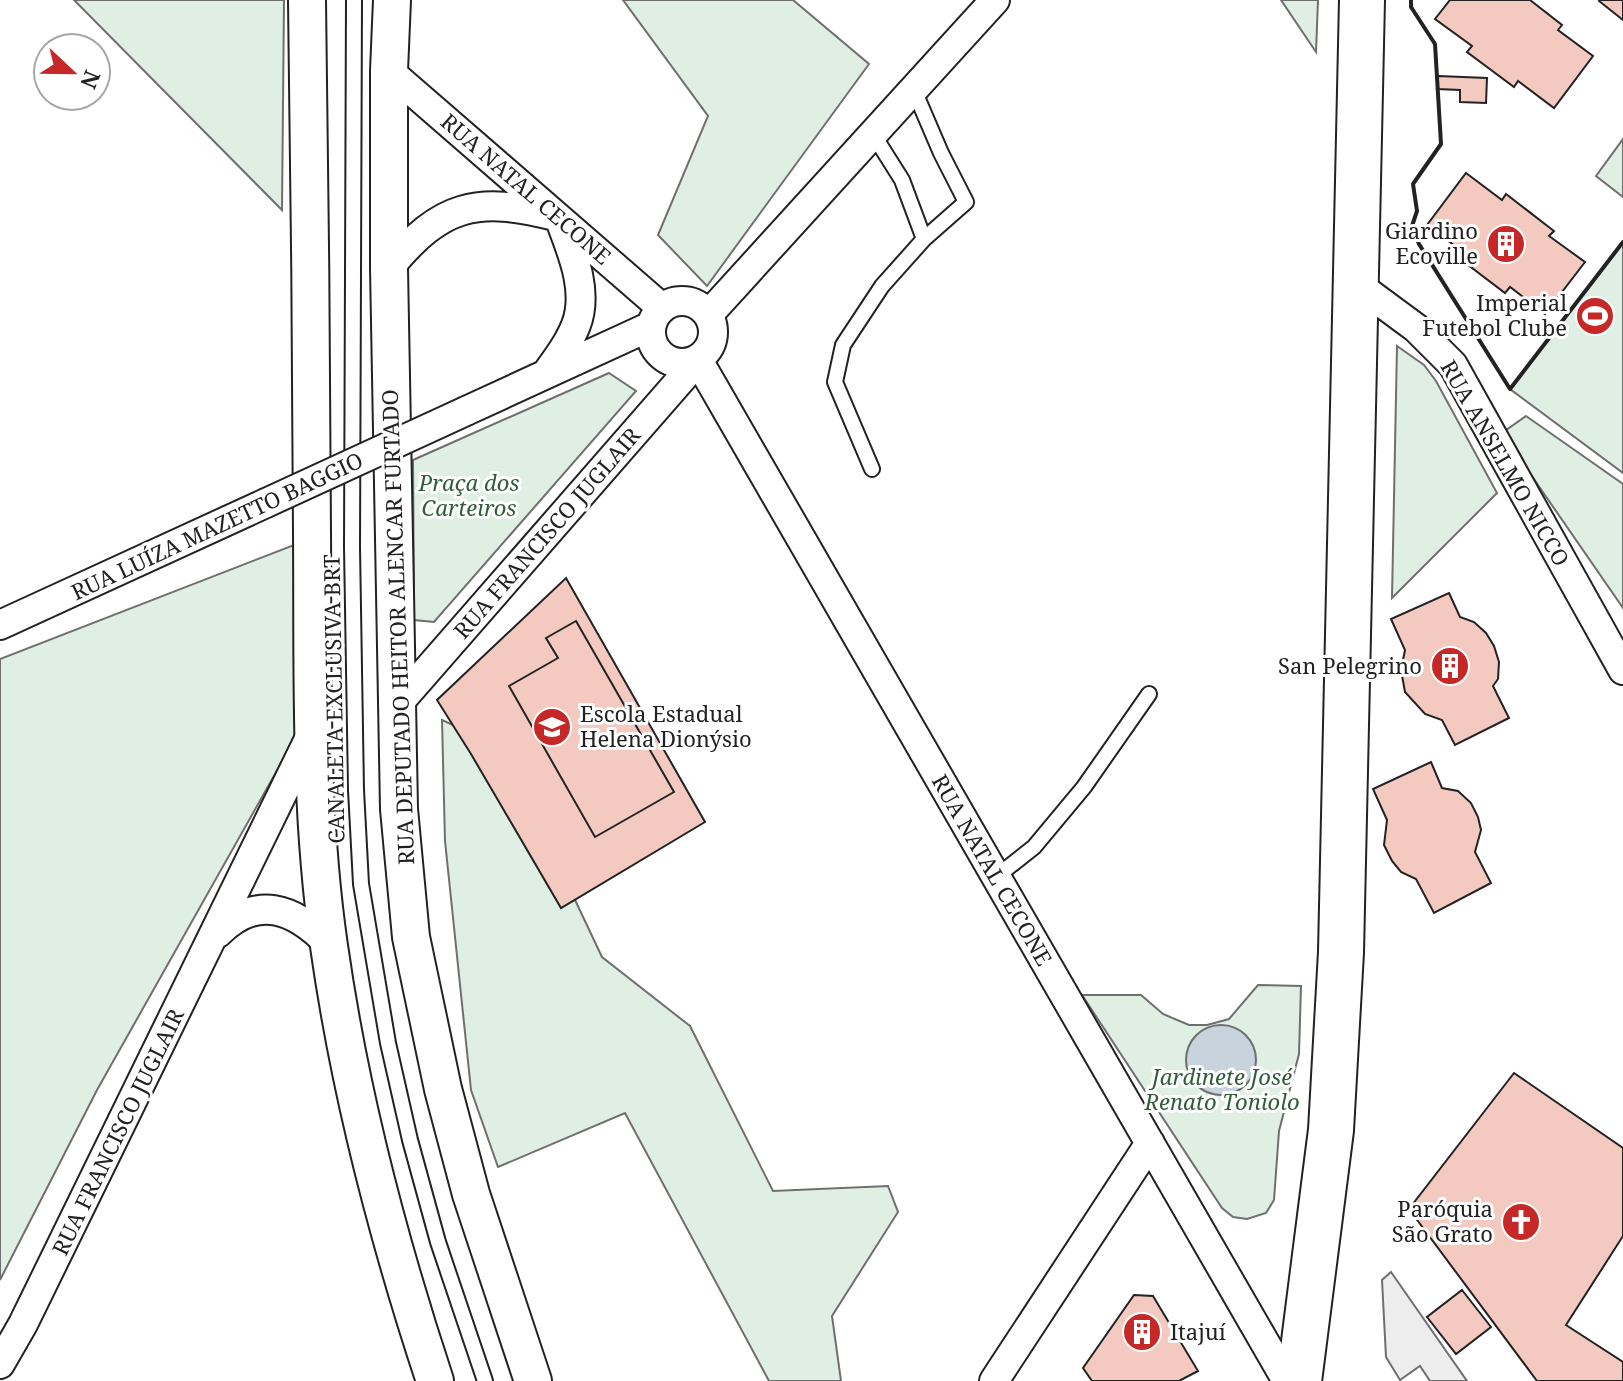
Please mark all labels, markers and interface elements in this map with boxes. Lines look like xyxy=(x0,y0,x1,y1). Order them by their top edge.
north arrow xyxy=(32,32,112,112)
text: N xyxy=(74,66,109,94)
street label: RUA NATAL CECONE xyxy=(435,106,618,271)
place label: Giardino Ecoville xyxy=(1385,215,1478,270)
building icon: Giardino Ecoville xyxy=(1485,223,1527,265)
place label: Imperial Futebol Clube xyxy=(1422,287,1567,342)
sports icon: Imperial Futebol Clube xyxy=(1574,295,1616,337)
street label: RUA ANSELMO NICCO xyxy=(1435,354,1577,571)
street label: RUA DEPUTADO HEITOR ALENCAR FURTADO xyxy=(374,389,420,865)
street label: RUA FRANCISCO JUGLAIR xyxy=(446,420,647,644)
street label: RUA LUÍZA MAZETTO BAGGIO xyxy=(66,444,367,606)
park label: Praça dos Carteiros xyxy=(418,467,519,522)
street label: CANALETA EXCLUSIVA BRT xyxy=(315,554,351,844)
building icon: San Pelegrino xyxy=(1429,645,1471,687)
place label: San Pelegrino xyxy=(1278,650,1422,680)
place label: Escola Estadual Helena Dionýsio xyxy=(580,698,752,753)
school or university icon: Escola Estadual Helena Dionýsio xyxy=(531,706,573,748)
street label: RUA NATAL CECONE xyxy=(926,768,1060,971)
street label: RUA FRANCISCO JUGLAIR xyxy=(44,1003,190,1260)
park label: Jardinete José Renato Toniolo xyxy=(1143,1061,1300,1116)
place label: Paróquia São Grato xyxy=(1392,1193,1493,1248)
church icon: Paróquia São Grato xyxy=(1500,1201,1542,1243)
building icon: Itajuí xyxy=(1121,1311,1163,1353)
place label: Itajuí xyxy=(1170,1316,1226,1346)

